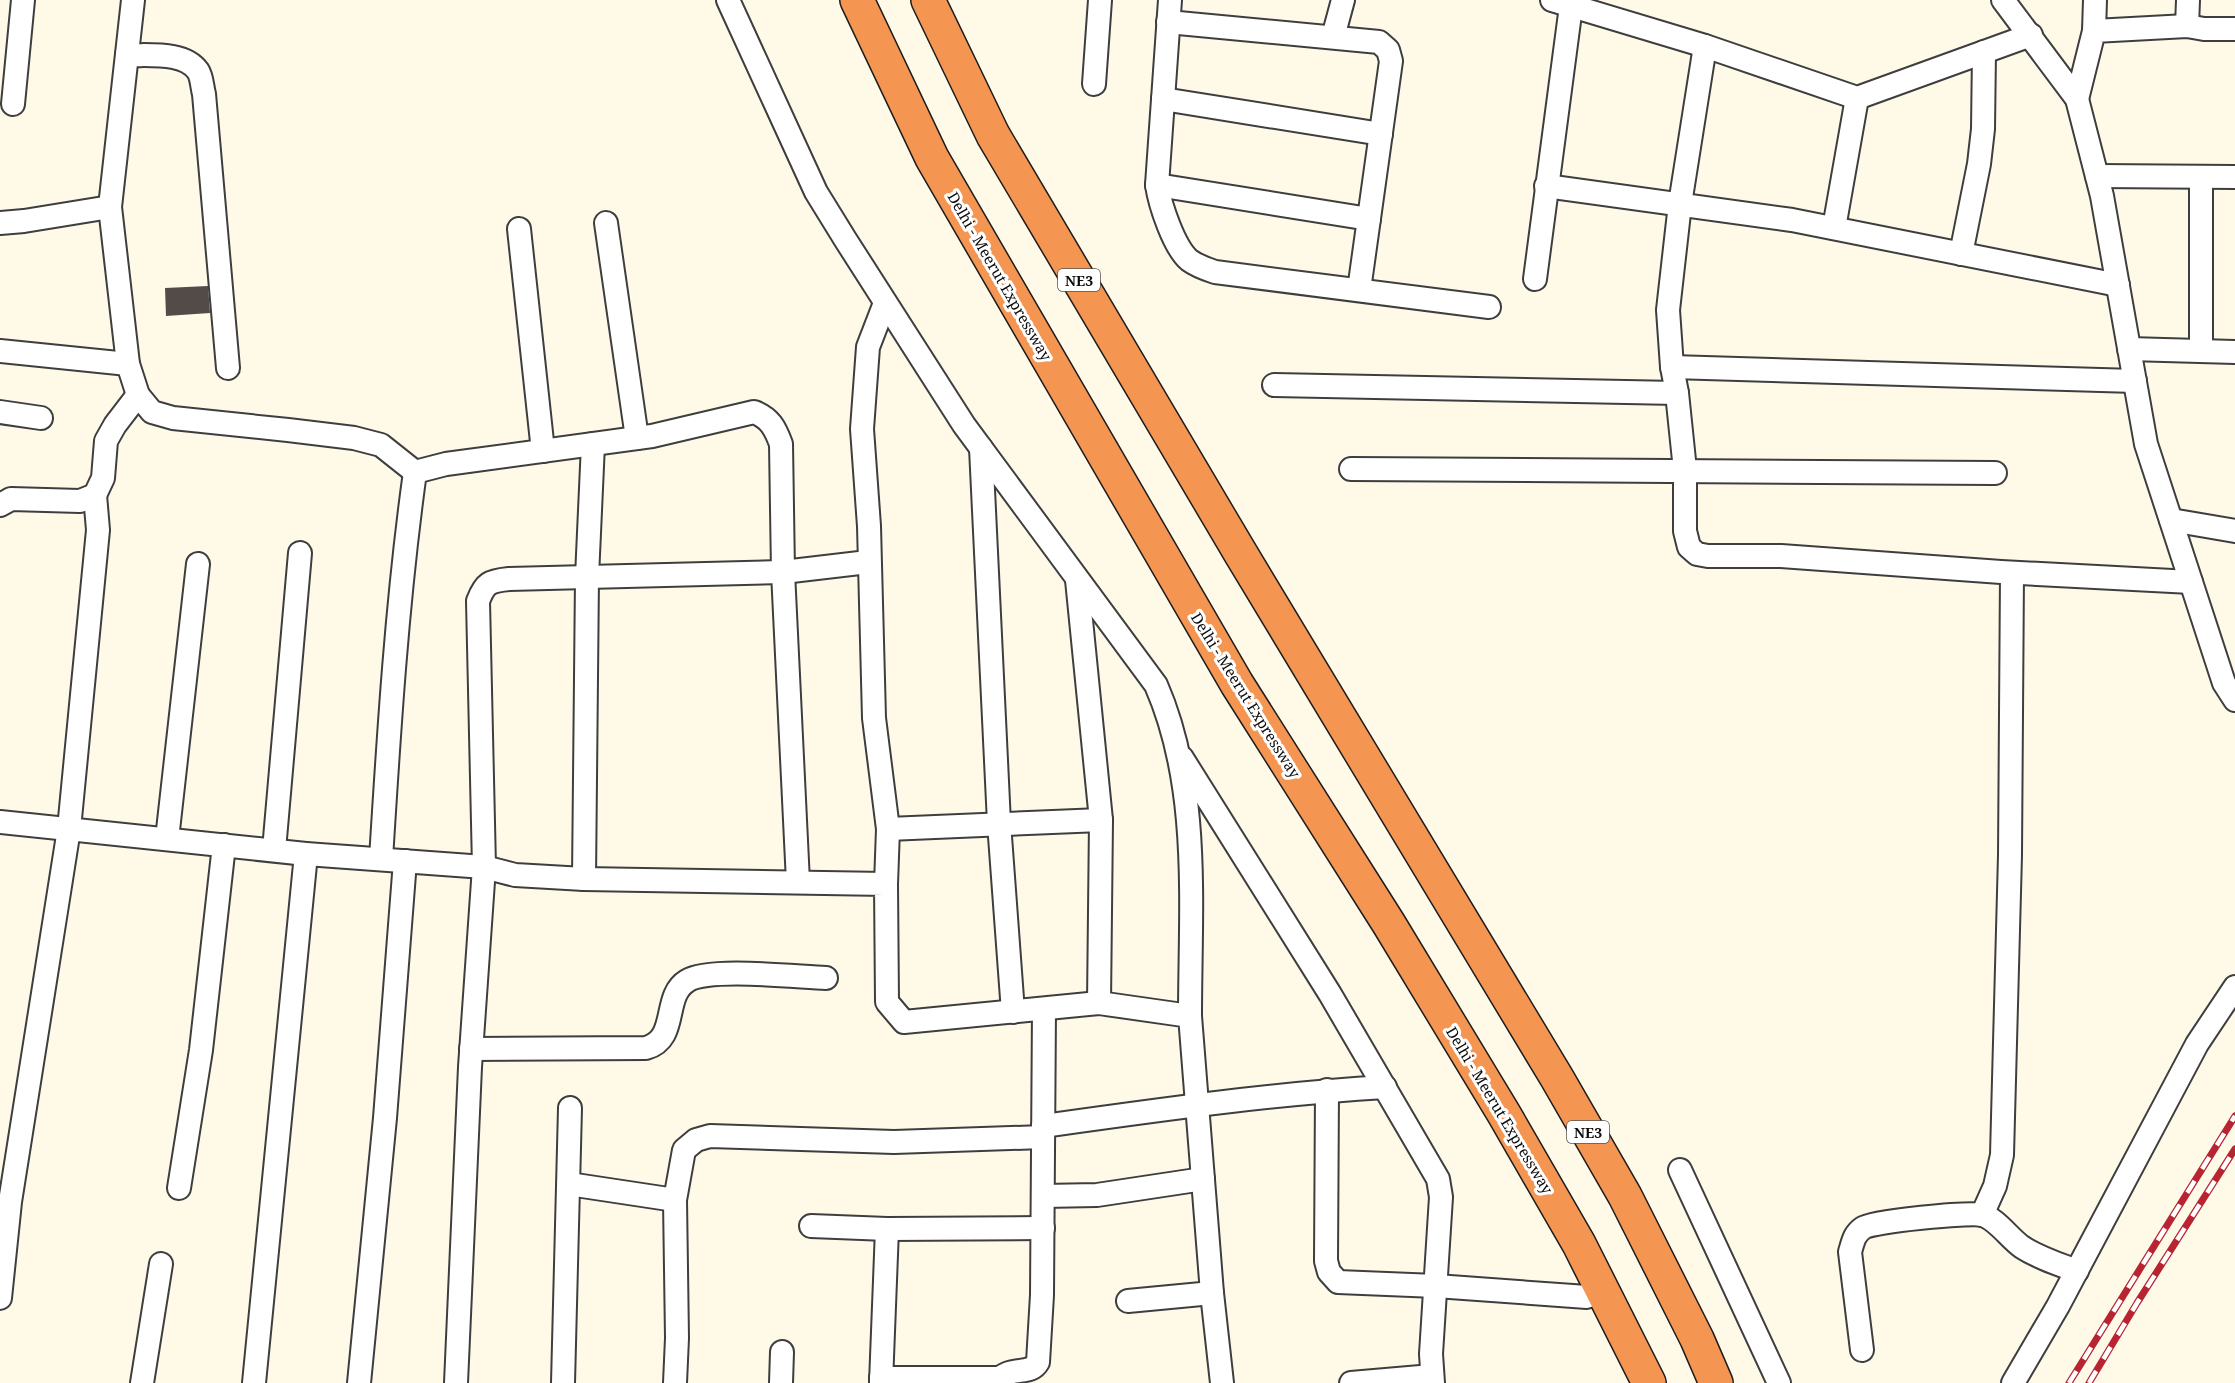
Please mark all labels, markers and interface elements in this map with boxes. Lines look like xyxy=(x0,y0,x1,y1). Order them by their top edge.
street label: Delhi - Meerut Expressway xyxy=(943,188,1057,364)
road number: NE3 xyxy=(1058,269,1100,291)
street label: Delhi - Meerut Expressway xyxy=(1187,608,1306,782)
street label: Delhi - Meerut Expressway xyxy=(1442,1023,1558,1198)
road number: NE3 xyxy=(1567,1121,1609,1143)

